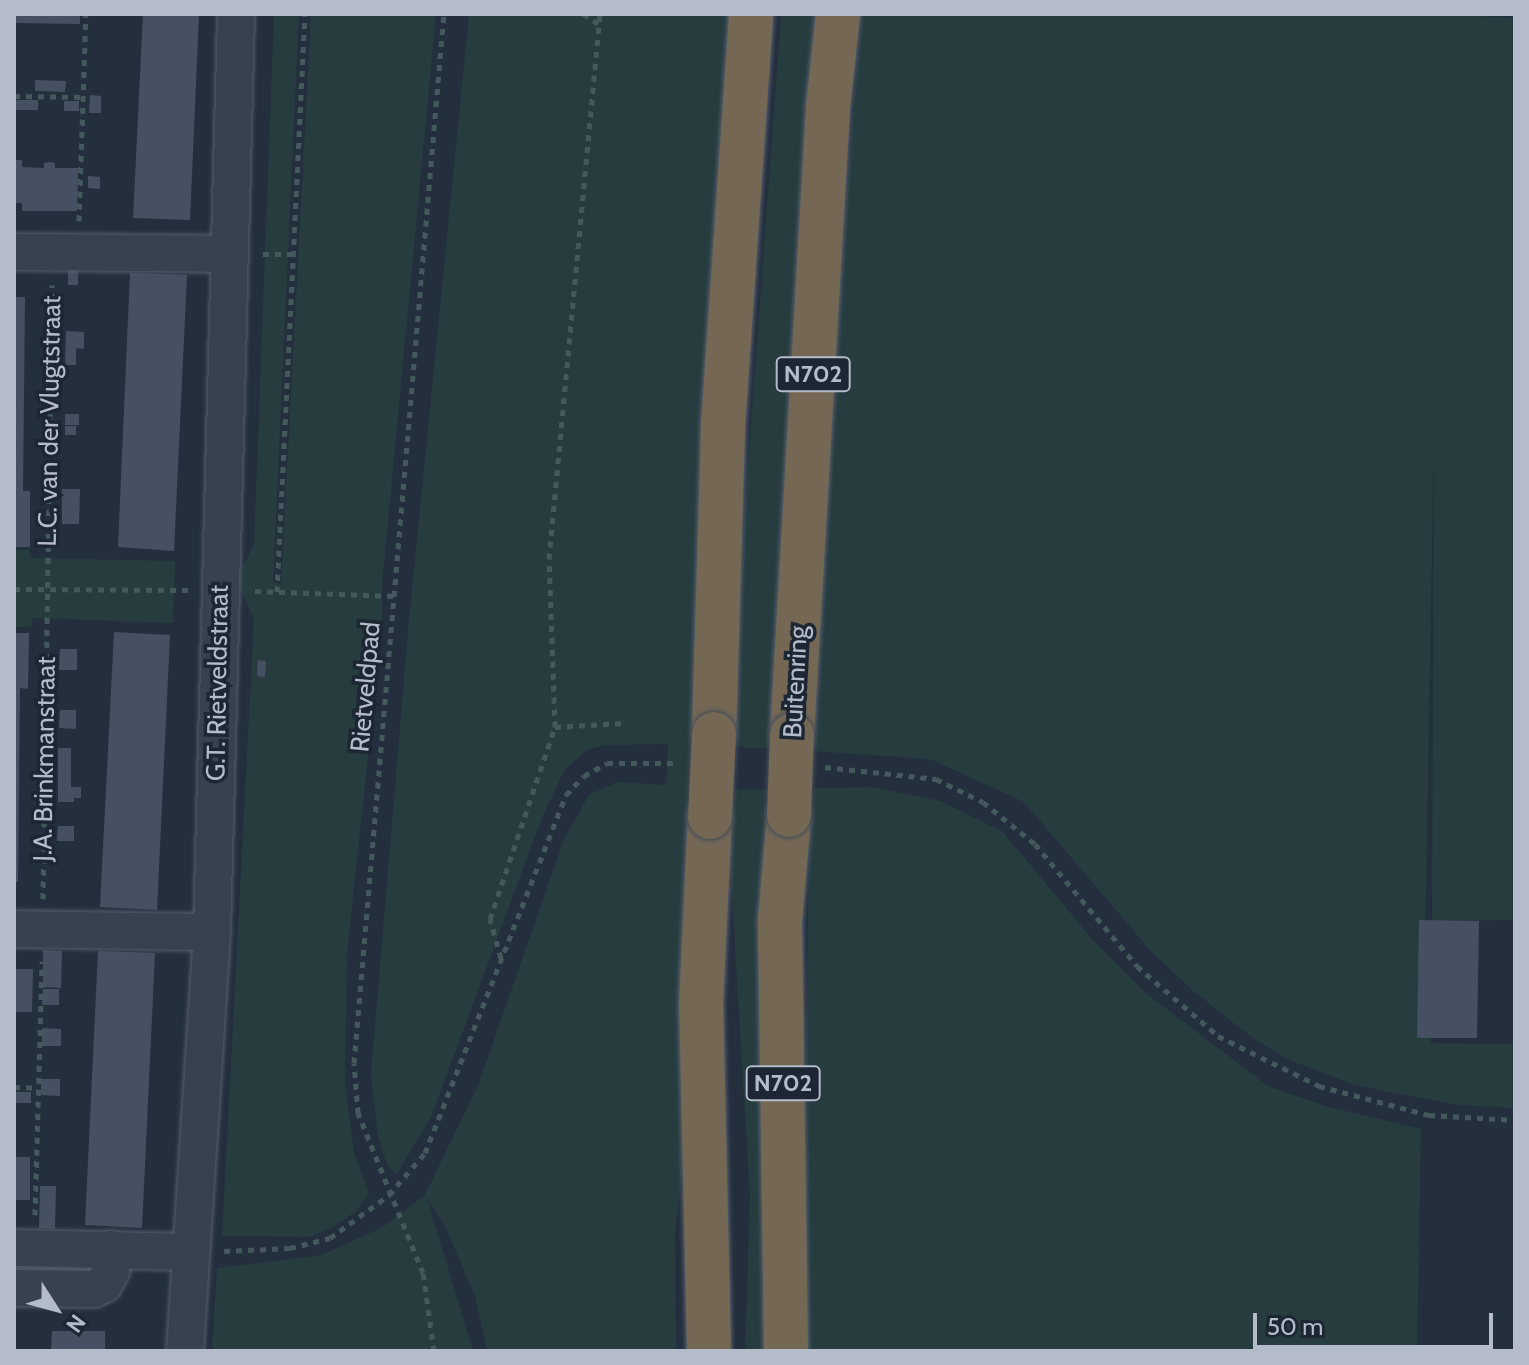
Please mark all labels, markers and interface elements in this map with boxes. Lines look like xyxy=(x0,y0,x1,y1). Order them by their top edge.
street label: L.C. van der Vlugtstraat xyxy=(32,295,68,547)
road number: N702 xyxy=(775,354,851,394)
street label: G.T. Rietveldstraat xyxy=(201,585,235,781)
street label: Rietveldpad xyxy=(345,620,387,754)
street label: Buitenring xyxy=(777,625,815,739)
street label: J.A. Brinkmanstraat xyxy=(28,656,62,862)
road number: N702 xyxy=(745,1063,821,1103)
north arrow xyxy=(16,1269,96,1349)
scale bar xyxy=(1257,1297,1497,1347)
text: N xyxy=(60,1309,91,1338)
text: 50 m xyxy=(1267,1312,1323,1341)

